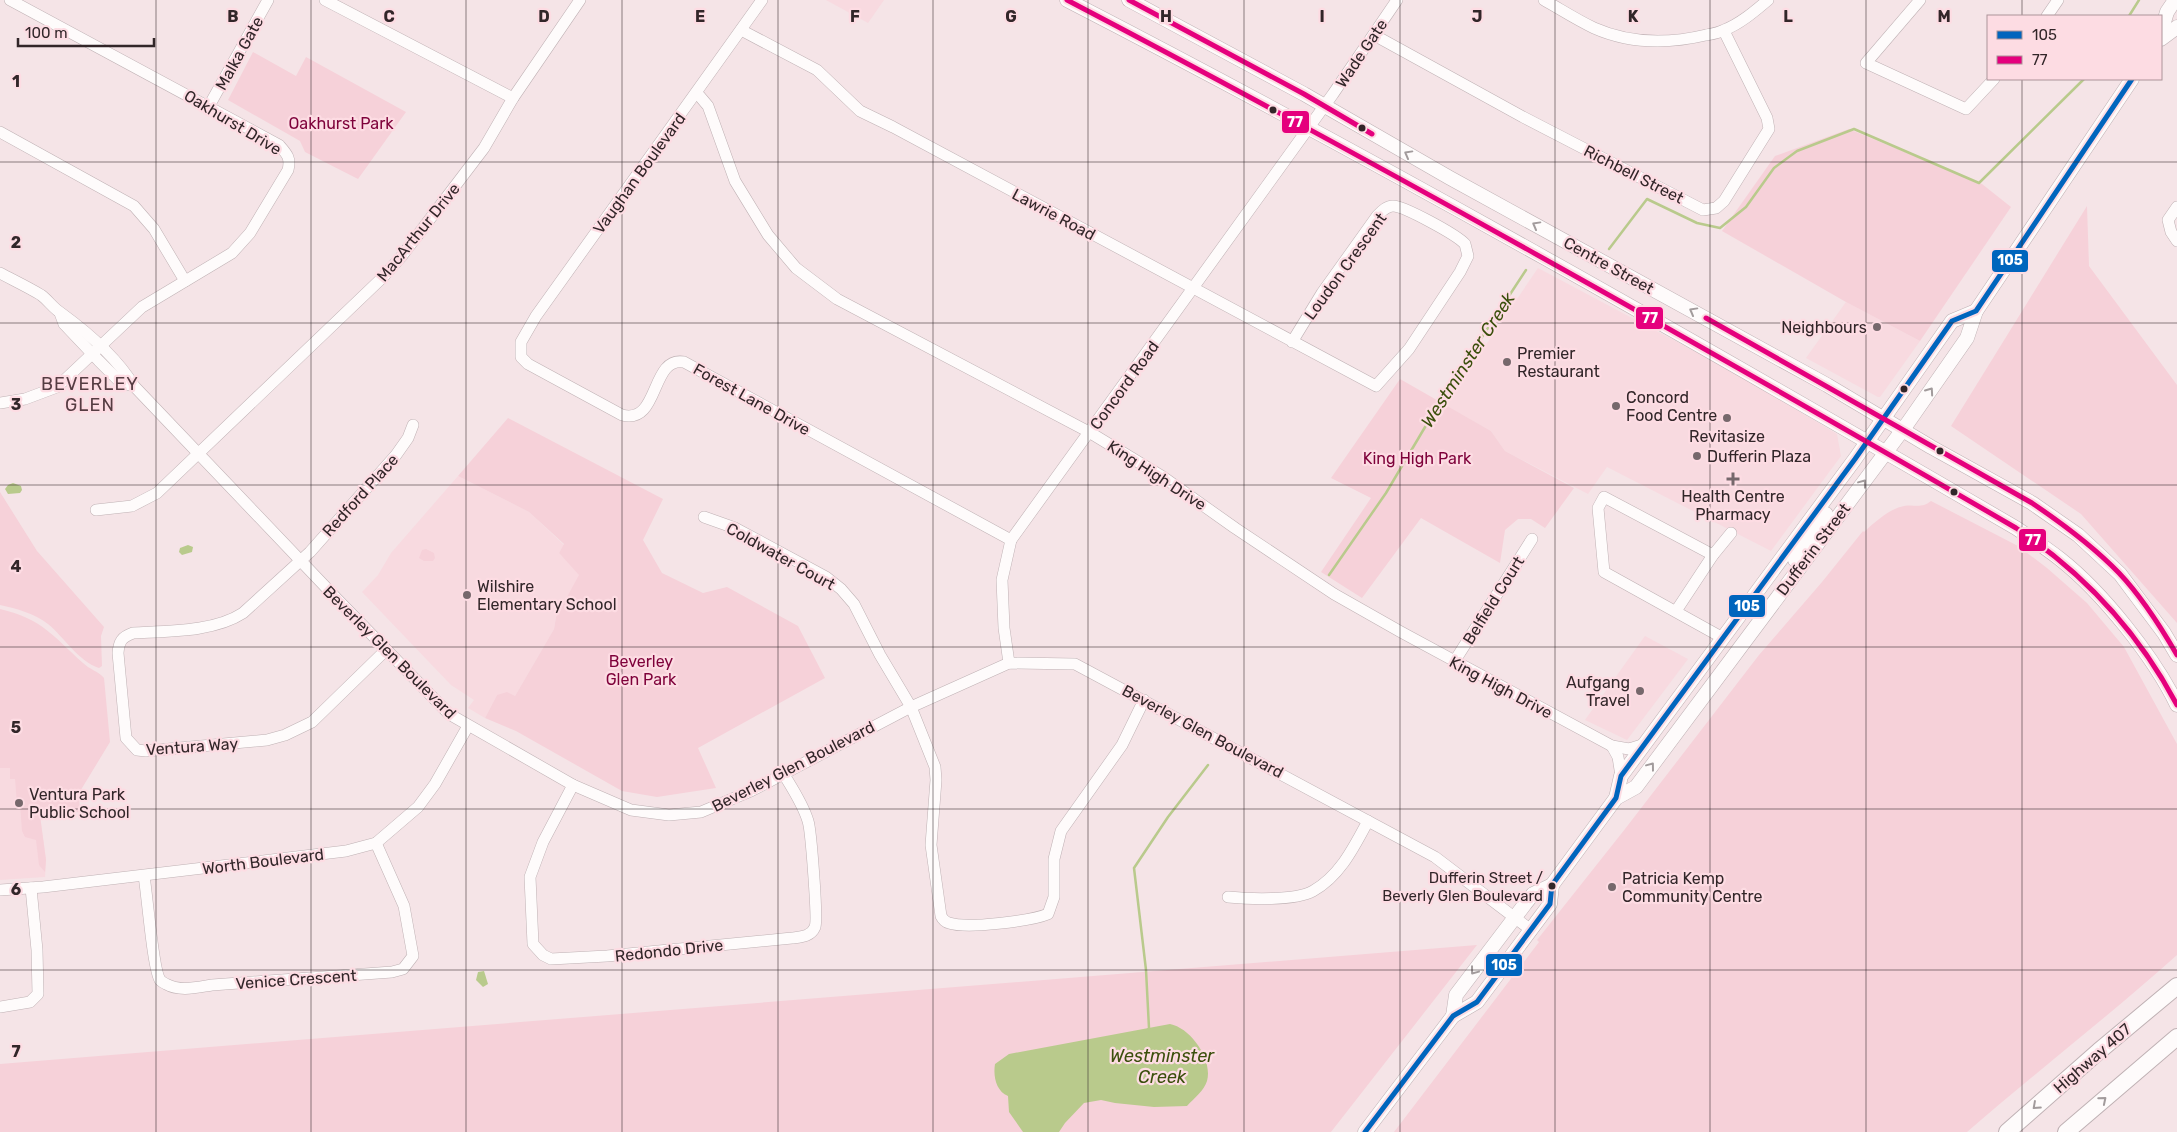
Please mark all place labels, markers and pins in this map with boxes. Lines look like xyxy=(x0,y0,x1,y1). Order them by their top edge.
unlabelled marker xyxy=(1268,105,1278,115)
unlabelled marker xyxy=(1357,123,1367,133)
place label: Neighbours xyxy=(1781,318,1867,337)
marker: Neighbours xyxy=(1871,321,1883,333)
place label: Premier Restaurant xyxy=(1517,344,1600,381)
marker: Premier Restaurant xyxy=(1501,356,1513,368)
unlabelled marker xyxy=(1899,384,1909,394)
place label: Concord Food Centre xyxy=(1626,388,1717,425)
marker: Concord Food Centre xyxy=(1610,400,1622,412)
marker: Revitasize xyxy=(1721,412,1733,424)
place label: Revitasize xyxy=(1689,427,1765,446)
unlabelled marker xyxy=(1935,446,1945,456)
place label: Dufferin Plaza xyxy=(1707,447,1811,466)
marker: Dufferin Plaza xyxy=(1691,450,1703,462)
marker: Health Centre Pharmacy xyxy=(1727,473,1739,485)
place label: Health Centre Pharmacy xyxy=(1681,487,1785,524)
unlabelled marker xyxy=(1949,487,1959,497)
place label: Wilshire Elementary School xyxy=(477,577,617,614)
marker: Wilshire Elementary School xyxy=(461,589,473,601)
place label: Aufgang Travel xyxy=(1566,673,1630,710)
marker: Aufgang Travel xyxy=(1634,685,1646,697)
place label: Ventura Park Public School xyxy=(29,785,130,822)
marker: Ventura Park Public School xyxy=(13,797,25,809)
place label: Dufferin Street / Beverly Glen Boulevard xyxy=(1382,869,1543,905)
place label: Patricia Kemp Community Centre xyxy=(1622,869,1762,906)
marker: Dufferin Street / Beverly Glen Boulevard xyxy=(1547,881,1557,891)
marker: Patricia Kemp Community Centre xyxy=(1606,881,1618,893)

